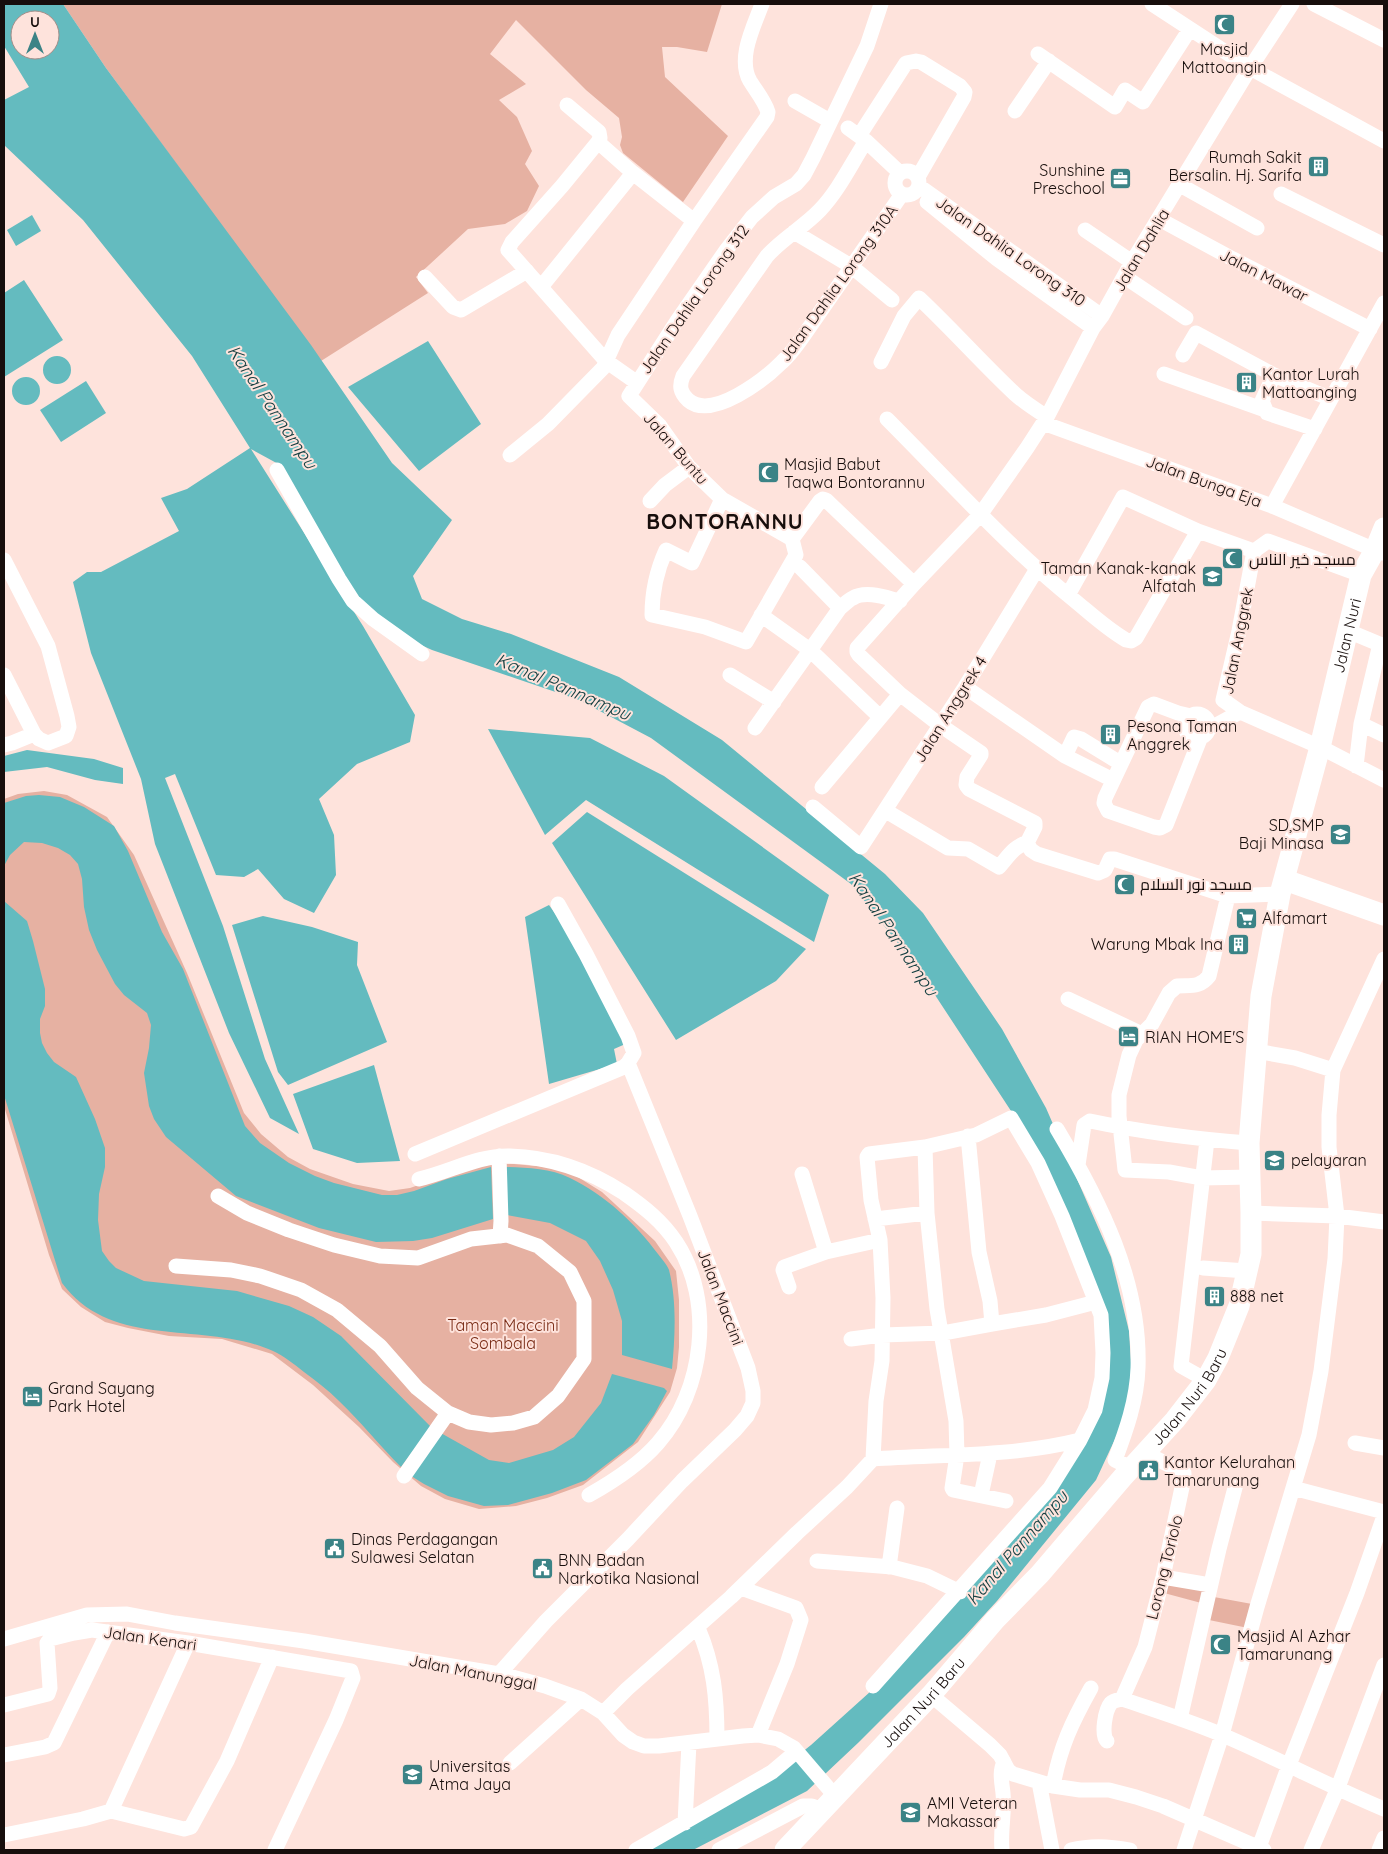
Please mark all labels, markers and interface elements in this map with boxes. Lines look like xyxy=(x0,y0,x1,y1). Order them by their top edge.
north arrow xyxy=(10,10,60,60)
text: U xyxy=(30,13,40,31)
mosque icon: Masjid Mattoangin xyxy=(1212,13,1236,37)
place label: Masjid Mattoangin xyxy=(1182,39,1266,77)
place label: Rumah Sakit Bersalin. Hj. Sarifa xyxy=(1169,147,1302,185)
building icon: Rumah Sakit Bersalin. Hj. Sarifa xyxy=(1306,154,1330,178)
place label: Sunshine Preschool xyxy=(1033,160,1105,198)
office icon: Sunshine Preschool xyxy=(1109,167,1133,191)
street label: Jalan Dahlia Lorong 310 xyxy=(932,192,1090,310)
street label: Jalan Dahlia Lorong 310A xyxy=(774,201,902,365)
street label: Jalan Dahlia xyxy=(1108,205,1174,295)
street label: Jalan Dahlia Lorong 312 xyxy=(635,220,753,378)
street label: Jalan Mawar xyxy=(1216,244,1312,306)
water label: Kanal Pannampu xyxy=(223,340,323,474)
place label: Kantor Lurah Mattoanging xyxy=(1262,364,1360,402)
building icon: Kantor Lurah Mattoanging xyxy=(1234,371,1258,395)
street label: Jalan Buntu xyxy=(639,408,713,488)
street label: Jalan Bunga Eja xyxy=(1143,451,1265,511)
place label: Masjid Babut Taqwa Bontorannu xyxy=(784,454,925,492)
mosque icon: Masjid Babut Taqwa Bontorannu xyxy=(756,461,780,485)
district label: BONTORANNU xyxy=(646,508,804,534)
mosque icon: مسجد خير الناس xyxy=(1221,547,1245,571)
place label: مسجد خير الناس xyxy=(1249,549,1356,570)
place label: Taman Kanak-kanak Alfatah xyxy=(1040,558,1196,596)
school or university icon: Taman Kanak-kanak Alfatah xyxy=(1200,565,1224,589)
street label: Jalan Anggrek xyxy=(1217,586,1257,696)
street label: Jalan Nuri xyxy=(1328,596,1365,675)
water label: Kanal Pannampu xyxy=(492,648,636,726)
street label: Jalan Anggrek 4 xyxy=(909,652,991,766)
place label: Pesona Taman Anggrek xyxy=(1127,716,1237,754)
building icon: Pesona Taman Anggrek xyxy=(1099,723,1123,747)
place label: SD,SMP Baji Minasa xyxy=(1239,815,1324,853)
school or university icon: SD,SMP Baji Minasa xyxy=(1328,822,1352,846)
water label: Kanal Pannampu xyxy=(844,867,944,1001)
mosque icon: مسجد نور السلام xyxy=(1112,872,1136,896)
place label: مسجد نور السلام xyxy=(1140,874,1252,896)
supermarket icon: Alfamart xyxy=(1234,906,1258,930)
place label: Alfamart xyxy=(1262,908,1327,928)
building icon: Warung Mbak Ina xyxy=(1227,932,1251,956)
place label: Warung Mbak Ina xyxy=(1091,934,1223,954)
hotel icon: RIAN HOME'S xyxy=(1117,1025,1141,1049)
place label: RIAN HOME'S xyxy=(1145,1027,1244,1047)
school or university icon: pelayaran xyxy=(1263,1148,1287,1172)
place label: pelayaran xyxy=(1291,1150,1367,1170)
street label: Jalan Maccini xyxy=(693,1246,749,1348)
building icon: 888 net xyxy=(1202,1284,1226,1308)
place label: 888 net xyxy=(1230,1286,1284,1306)
park label: Taman Maccini Sombala xyxy=(447,1315,559,1353)
street label: Jalan Nuri Baru xyxy=(1147,1345,1231,1449)
place label: Grand Sayang Park Hotel xyxy=(48,1378,155,1416)
hotel icon: Grand Sayang Park Hotel xyxy=(20,1385,44,1409)
place label: Kantor Kelurahan Tamarunang xyxy=(1164,1452,1295,1490)
public building icon: Kantor Kelurahan Tamarunang xyxy=(1136,1459,1160,1483)
water label: Kanal Pannampu xyxy=(961,1484,1074,1610)
street label: Lorong Toriolo xyxy=(1141,1513,1187,1621)
place label: Dinas Perdagangan Sulawesi Selatan xyxy=(351,1529,498,1567)
public building icon: Dinas Perdagangan Sulawesi Selatan xyxy=(323,1536,347,1560)
place label: BNN Badan Narkotika Nasional xyxy=(558,1550,699,1588)
public building icon: BNN Badan Narkotika Nasional xyxy=(530,1557,554,1581)
street label: Jalan Kenari xyxy=(102,1622,198,1654)
place label: Masjid Al Azhar Tamarunang xyxy=(1237,1626,1351,1664)
mosque icon: Masjid Al Azhar Tamarunang xyxy=(1209,1633,1233,1657)
street label: Jalan Manunggal xyxy=(407,1650,539,1694)
street label: Jalan Nuri Baru xyxy=(876,1653,969,1752)
place label: Universitas Atma Jaya xyxy=(429,1756,511,1794)
school or university icon: Universitas Atma Jaya xyxy=(401,1763,425,1787)
place label: AMI Veteran Makassar xyxy=(927,1793,1018,1831)
school or university icon: AMI Veteran Makassar xyxy=(899,1800,923,1824)

